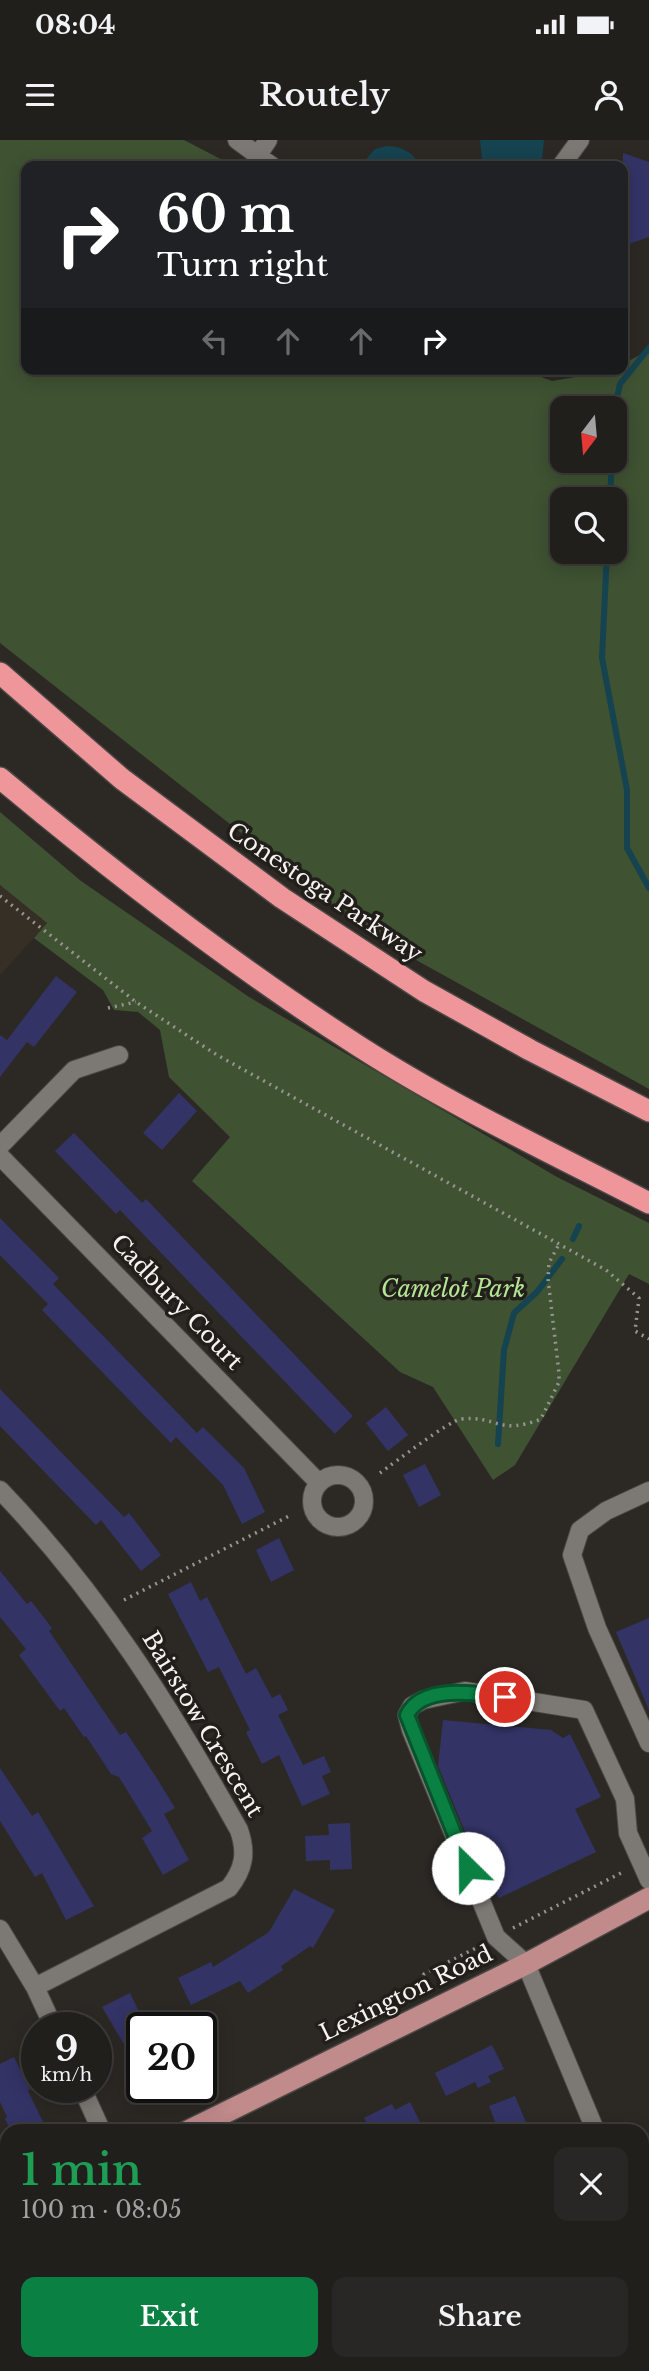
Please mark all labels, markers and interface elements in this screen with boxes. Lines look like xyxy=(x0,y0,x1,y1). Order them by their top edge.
text: 08:04 xyxy=(35,9,115,41)
text: Routely xyxy=(259,75,390,115)
icon: menu xyxy=(21,76,59,114)
icon: person xyxy=(590,76,628,114)
text: 60 m xyxy=(157,184,294,245)
icon: right xyxy=(42,189,133,280)
text: Turn right xyxy=(157,245,328,285)
icon: left xyxy=(196,322,234,360)
icon: ahead xyxy=(269,322,307,360)
icon: ahead xyxy=(342,322,380,360)
icon: right xyxy=(415,322,453,360)
north arrow xyxy=(550,396,626,472)
map controls xyxy=(550,396,627,564)
button: search xyxy=(550,487,627,564)
street label: Conestoga Parkway xyxy=(222,816,428,968)
street label: Cadbury Court xyxy=(105,1229,249,1376)
park label: Camelot Park xyxy=(381,1275,525,1303)
street label: Bairstow Crescent xyxy=(137,1626,270,1822)
pin xyxy=(475,1667,535,1727)
icon: arrive xyxy=(486,1678,524,1716)
position arrow xyxy=(431,1831,505,1905)
street label: Lexington Road xyxy=(315,1939,497,2047)
speed limit sign: 20 xyxy=(126,2012,217,2103)
text: 9 xyxy=(55,2027,78,2070)
text: km/h xyxy=(41,2064,92,2086)
text: 1 min xyxy=(21,2144,142,2196)
button: close xyxy=(554,2147,628,2221)
text: 100 m · 08:05 xyxy=(21,2196,182,2224)
button: Exit xyxy=(21,2277,318,2357)
button: Share xyxy=(332,2277,628,2357)

